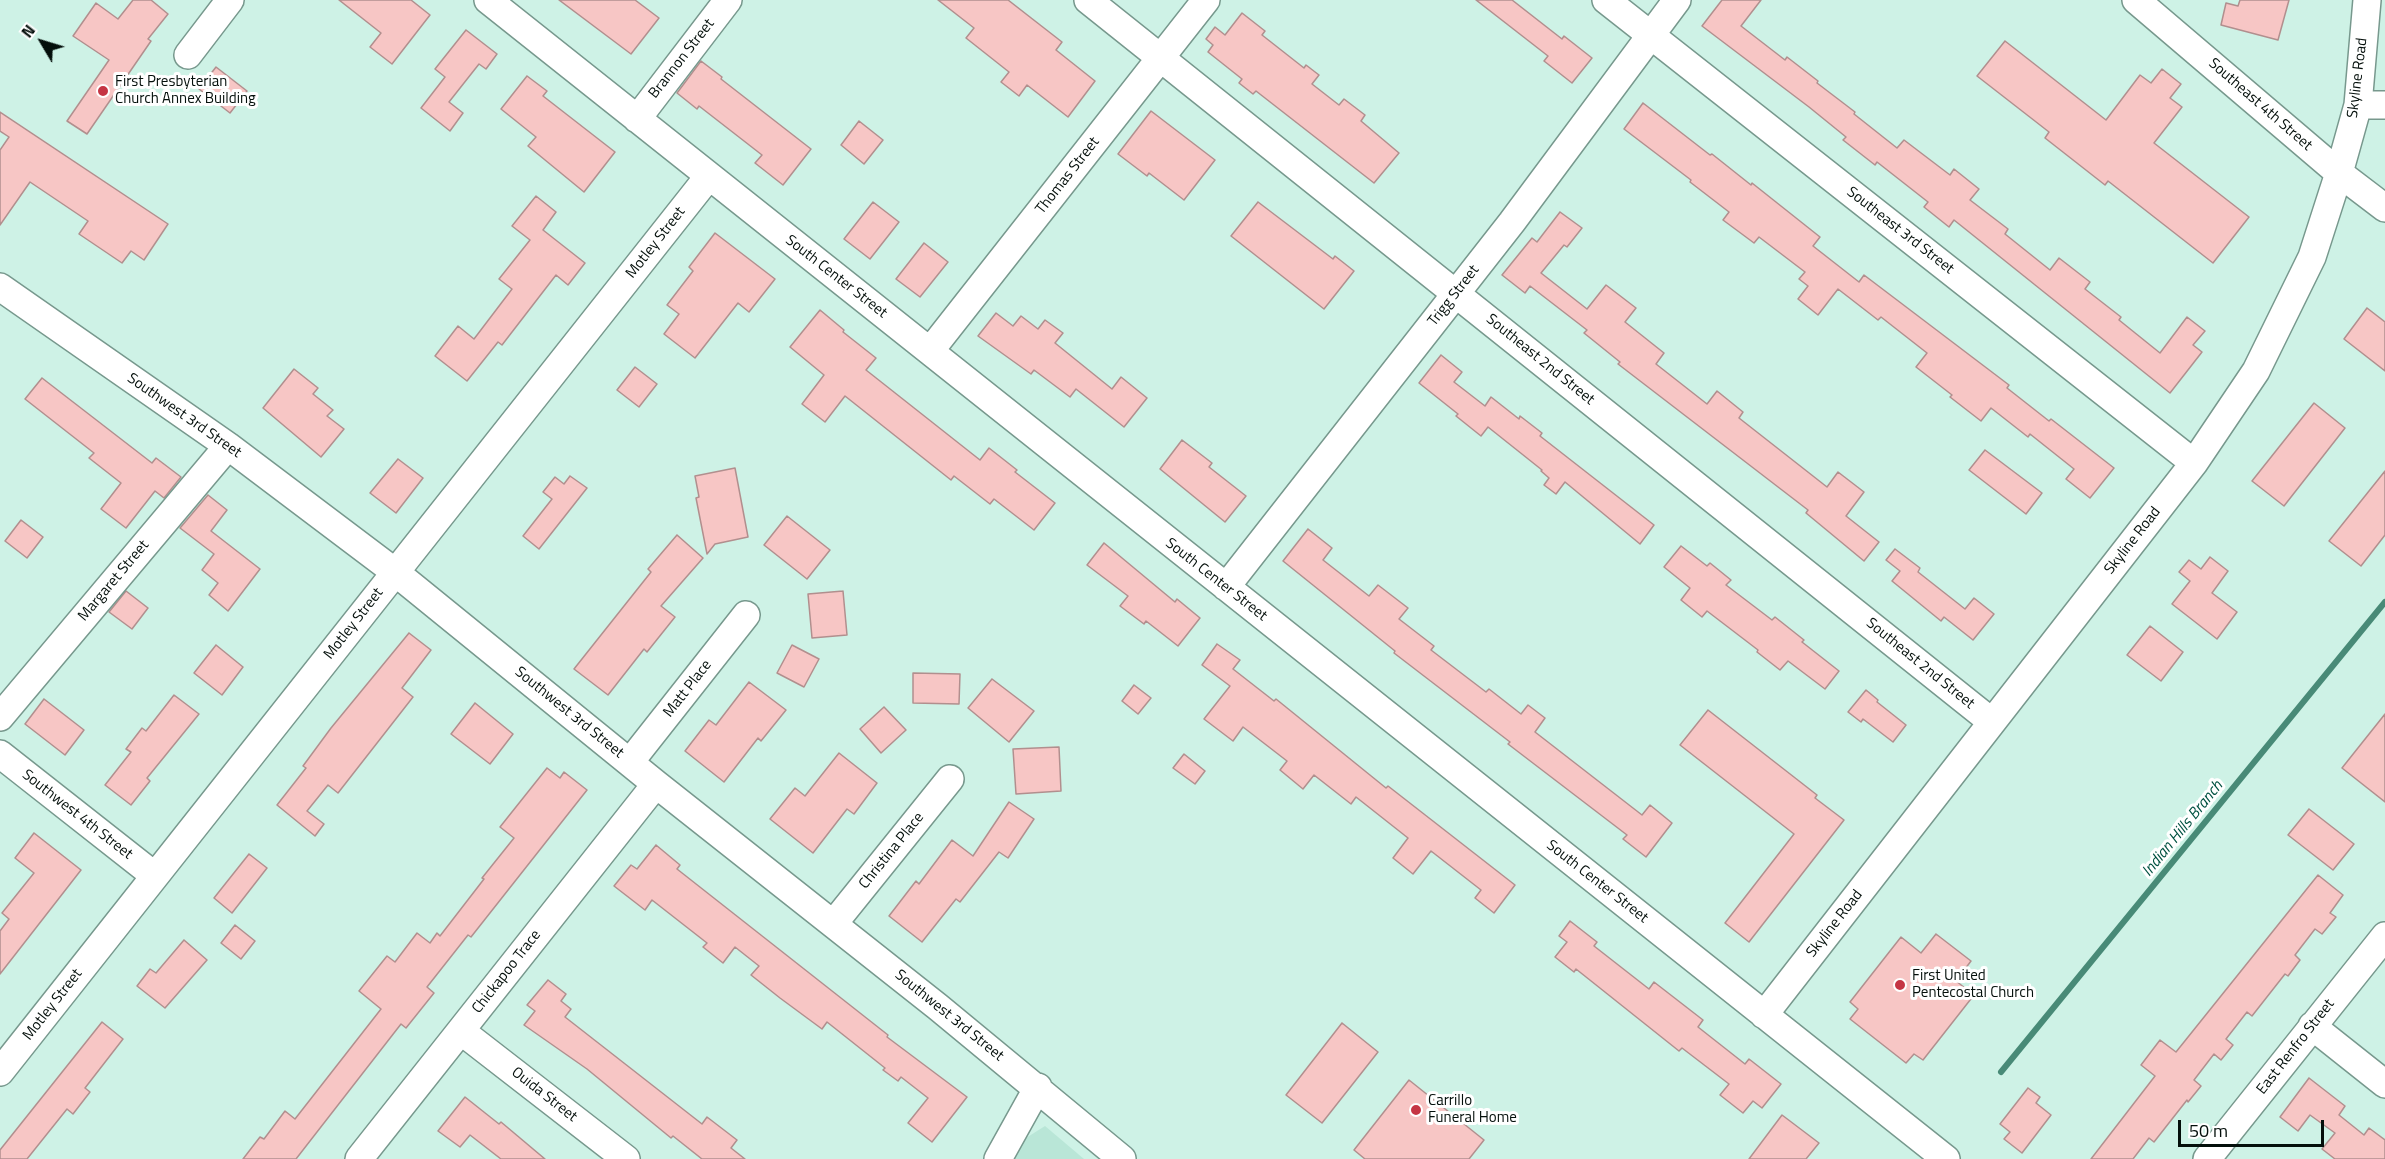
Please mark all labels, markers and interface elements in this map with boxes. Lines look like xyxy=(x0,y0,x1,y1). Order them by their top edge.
north arrow xyxy=(12,12,72,72)
street label: Brannon Street xyxy=(645,16,719,102)
text: N xyxy=(15,19,41,43)
street label: Skyline Road xyxy=(2344,37,2372,119)
street label: Southeast 4th Street xyxy=(2204,55,2316,155)
place label: First Presbyterian Church Annex Building xyxy=(115,73,256,108)
marker: First Presbyterian Church Annex Building xyxy=(96,84,110,98)
street label: Thomas Street xyxy=(1032,134,1104,218)
street label: Southeast 3rd Street xyxy=(1843,184,1957,278)
street label: Motley Street xyxy=(623,204,689,282)
street label: South Center Street xyxy=(782,232,890,322)
street label: Trigg Street xyxy=(1425,262,1483,330)
street label: Southeast 2nd Street xyxy=(1482,311,1598,409)
street label: Southwest 3rd Street xyxy=(124,370,244,462)
street label: Skyline Road xyxy=(2101,504,2165,578)
street label: South Center Street xyxy=(1162,535,1270,625)
street label: Margaret Street xyxy=(75,537,153,625)
street label: Motley Street xyxy=(321,585,387,663)
street label: Southeast 2nd Street xyxy=(1862,615,1978,713)
street label: Matt Place xyxy=(660,657,716,721)
street label: Southwest 3rd Street xyxy=(511,664,627,762)
street label: Southwest 4th Street xyxy=(18,766,136,864)
water label: Indian Hills Branch xyxy=(2139,777,2227,881)
street label: Christina Place xyxy=(856,809,928,893)
street label: South Center Street xyxy=(1543,837,1651,927)
street label: Skyline Road xyxy=(1803,887,1867,961)
street label: Chickapoo Trace xyxy=(469,927,545,1017)
street label: Motley Street xyxy=(20,966,86,1044)
street label: Southwest 3rd Street xyxy=(891,967,1007,1065)
place label: First United Pentecostal Church xyxy=(1912,967,2034,1002)
marker: First United Pentecostal Church xyxy=(1893,978,1907,992)
street label: East Renfro Street xyxy=(2253,996,2339,1098)
street label: Ouida Street xyxy=(508,1064,580,1126)
place label: Carrillo Funeral Home xyxy=(1428,1092,1517,1127)
marker: Carrillo Funeral Home xyxy=(1409,1103,1423,1117)
scale bar xyxy=(2181,1108,2326,1146)
text: 50 m xyxy=(2189,1117,2228,1144)

